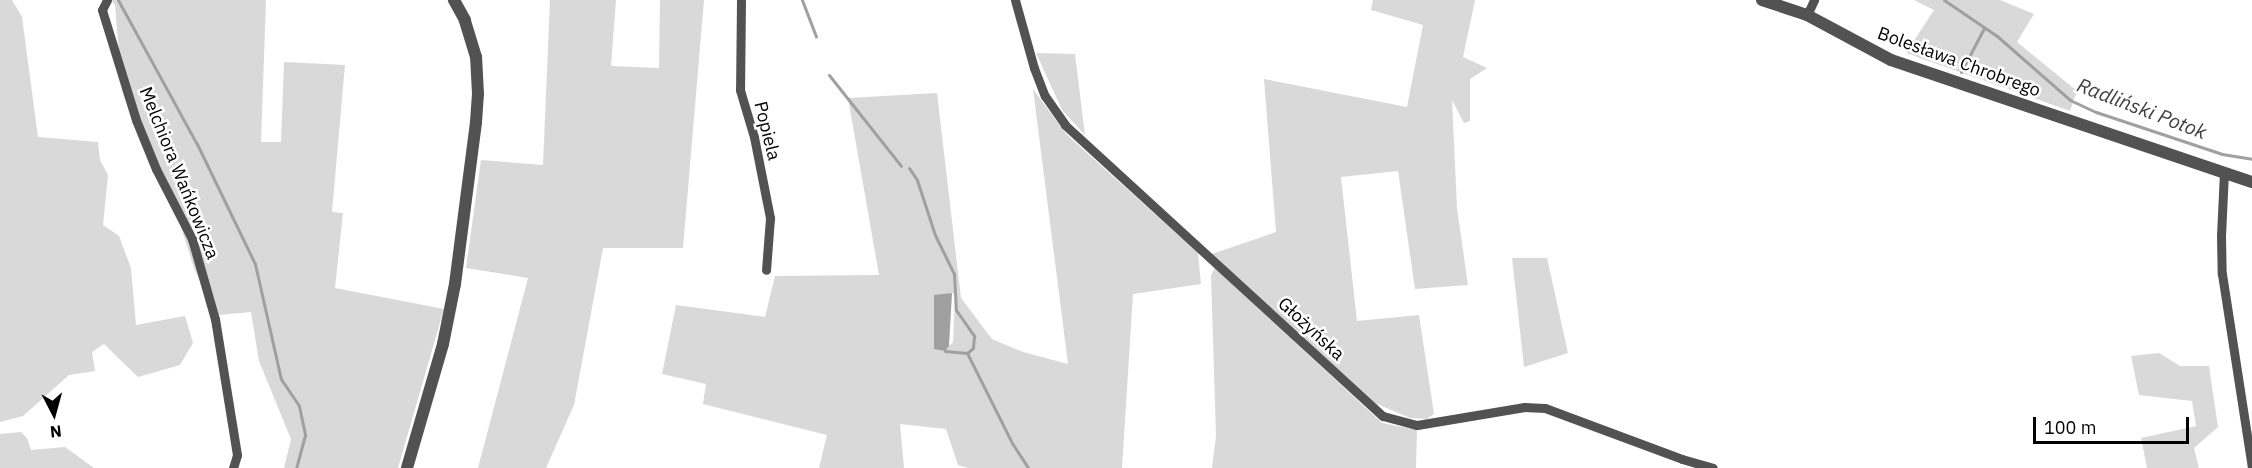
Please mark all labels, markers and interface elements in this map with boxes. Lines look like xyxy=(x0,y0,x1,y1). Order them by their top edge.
street label: Bolesława Chrobrego xyxy=(1875,22,2043,102)
water label: Radliński Potok xyxy=(2074,72,2210,144)
street label: Melchiora Wańkowicza xyxy=(135,84,223,262)
street label: Popiela xyxy=(749,99,785,163)
street label: Głożyńska xyxy=(1273,293,1349,365)
north arrow xyxy=(24,384,84,444)
scale bar xyxy=(2036,405,2192,443)
text: 100 m xyxy=(2044,416,2096,439)
text: N xyxy=(49,421,63,442)

